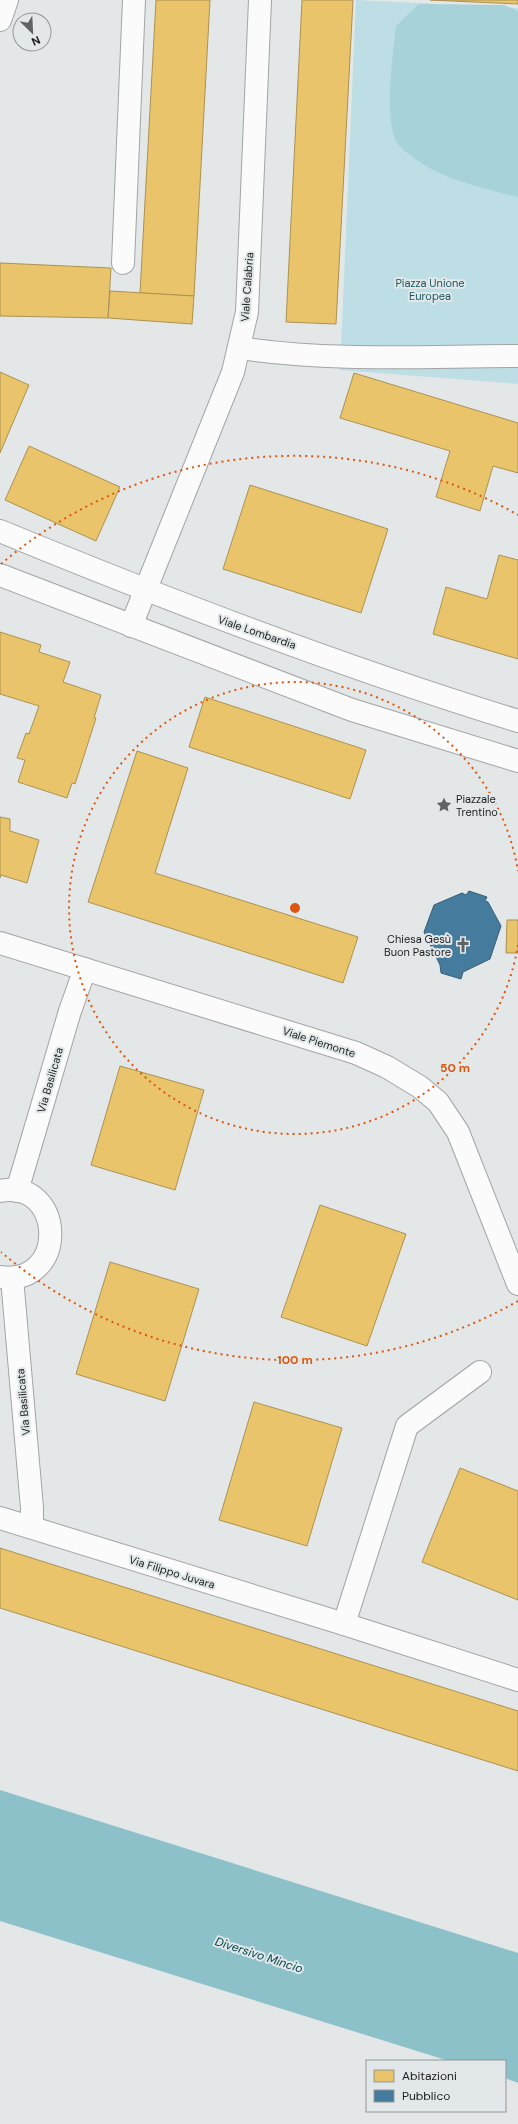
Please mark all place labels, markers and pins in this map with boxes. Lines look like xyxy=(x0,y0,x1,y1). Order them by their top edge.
place label: Piazzale Trentino xyxy=(456,792,498,819)
place icon: Piazzale Trentino xyxy=(435,796,453,814)
centre of rings xyxy=(288,901,302,915)
place label: Chiesa Gesù Buon Pastore xyxy=(384,932,451,959)
church icon: Chiesa Gesù Buon Pastore xyxy=(454,936,472,954)

